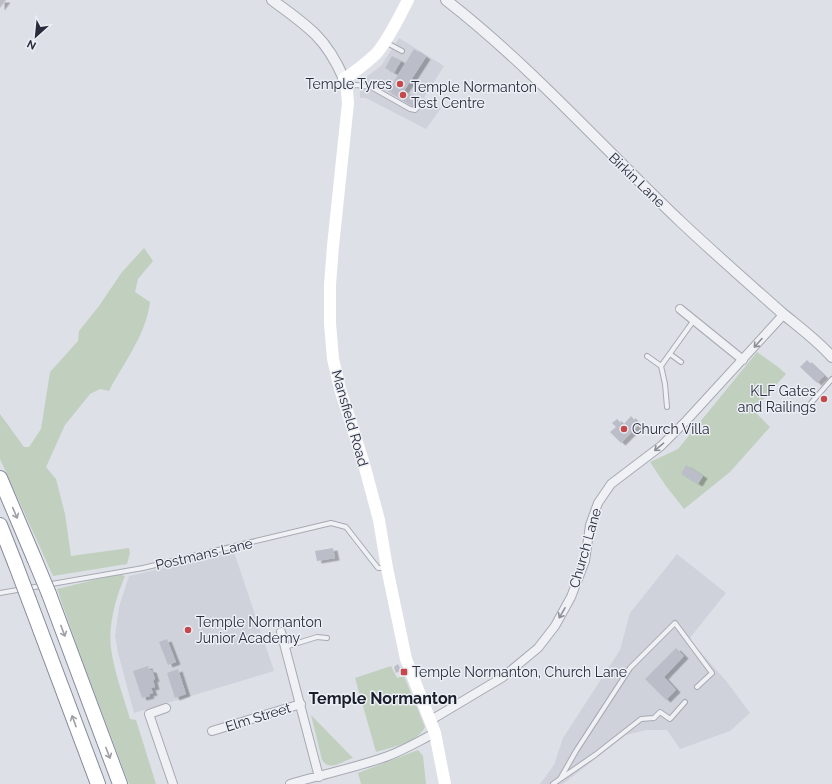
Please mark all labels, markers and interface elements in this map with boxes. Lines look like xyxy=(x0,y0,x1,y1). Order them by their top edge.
north arrow xyxy=(16,16,56,56)
text: N xyxy=(25,37,38,52)
place label: Temple Tyres xyxy=(305,76,392,92)
marker: Temple Tyres xyxy=(395,79,405,89)
place label: Temple Normanton Test Centre xyxy=(411,79,537,111)
marker: Temple Normanton Test Centre xyxy=(398,90,408,100)
street label: Birkin Lane xyxy=(606,149,668,211)
one-way arrow xyxy=(754,338,763,348)
street label: Mansfield Road xyxy=(329,368,371,468)
place label: KLF Gates and Railings xyxy=(738,383,816,415)
marker: KLF Gates and Railings xyxy=(819,394,829,404)
place label: Church Villa xyxy=(632,421,710,437)
marker: Church Villa xyxy=(619,424,629,434)
one-way arrow xyxy=(654,443,664,452)
street label: Church Lane xyxy=(566,506,604,590)
one-way arrow xyxy=(12,507,20,519)
street label: Postmans Lane xyxy=(154,535,254,573)
one-way arrow xyxy=(557,607,565,619)
place label: Temple Normanton Junior Academy xyxy=(196,614,322,646)
one-way arrow xyxy=(59,625,67,637)
marker: Temple Normanton Junior Academy xyxy=(183,625,193,635)
place label: Temple Normanton, Church Lane xyxy=(412,664,627,680)
marker: Temple Normanton, Church Lane xyxy=(399,667,409,677)
district label: Temple Normanton xyxy=(309,689,457,708)
street label: Elm Street xyxy=(223,699,293,735)
one-way arrow xyxy=(70,716,78,728)
one-way arrow xyxy=(105,746,113,758)

